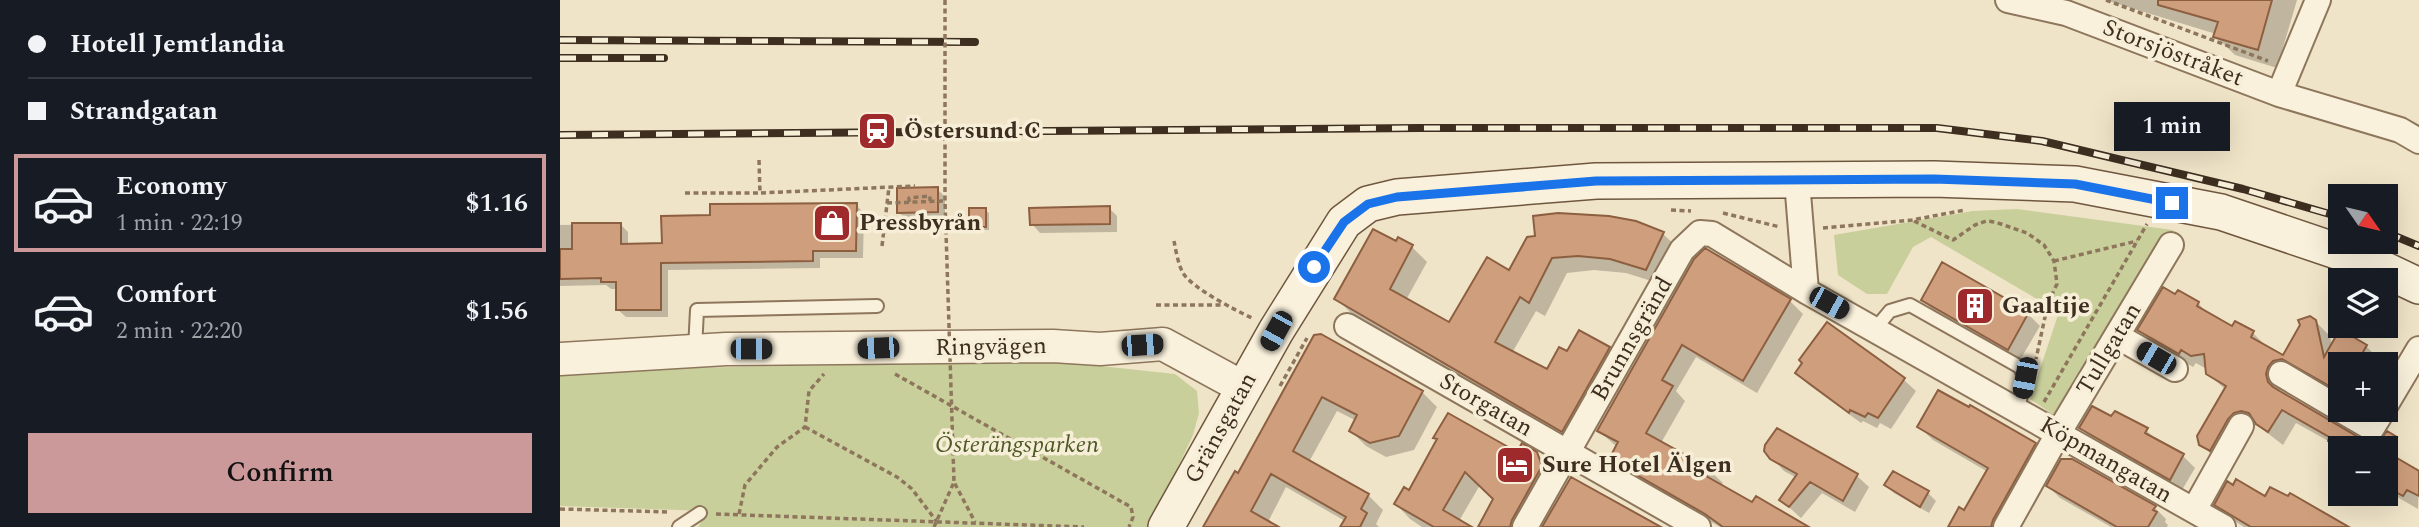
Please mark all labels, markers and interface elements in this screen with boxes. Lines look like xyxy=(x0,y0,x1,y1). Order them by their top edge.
street label: Storsjöstråket xyxy=(2097,10,2249,96)
text: Hotell Jemtlandia xyxy=(70,24,285,64)
text: Strandgatan xyxy=(70,91,218,131)
callout: 1 min xyxy=(2114,102,2230,150)
text: 1 min xyxy=(2142,109,2202,144)
station icon: Östersund C xyxy=(856,110,898,152)
place label: Östersund C xyxy=(904,113,1041,149)
text: Economy xyxy=(116,166,226,206)
icon: car xyxy=(32,172,95,235)
text: $1.16 xyxy=(465,183,528,223)
north arrow xyxy=(2328,184,2398,254)
map controls xyxy=(2328,184,2398,506)
route end xyxy=(2156,187,2188,219)
shop icon: Pressbyrån xyxy=(811,202,853,244)
place label: Pressbyrån xyxy=(859,205,981,241)
text: 1 min · 22:19 xyxy=(116,206,243,241)
route start xyxy=(1298,251,1330,283)
button: layers xyxy=(2328,268,2398,338)
street label: Brunnsgränd xyxy=(1582,270,1682,408)
text: Comfort xyxy=(116,274,217,314)
icon: car xyxy=(32,280,95,343)
car xyxy=(1806,284,1853,322)
building icon: Gaaltije xyxy=(1954,285,1996,327)
place label: Gaaltije xyxy=(2002,288,2090,324)
text: $1.56 xyxy=(465,291,528,331)
street label: Tullgatan xyxy=(2067,296,2151,402)
car xyxy=(1257,308,1296,354)
text: 2 min · 22:20 xyxy=(116,314,243,349)
street label: Ringvägen xyxy=(935,328,1047,366)
car xyxy=(1121,333,1164,357)
car xyxy=(857,337,900,359)
car xyxy=(2133,338,2180,378)
car xyxy=(731,339,773,360)
button: + xyxy=(2328,352,2398,422)
car xyxy=(2011,355,2040,401)
street label: Storgatan xyxy=(1432,364,1540,446)
street label: Gränsgatan xyxy=(1175,366,1267,490)
street label: Köpmangatan xyxy=(2033,407,2179,513)
park label: Österängsparken xyxy=(935,427,1099,463)
button: Confirm xyxy=(28,433,532,513)
button: − xyxy=(2328,436,2398,506)
hotel icon: Sure Hotel Älgen xyxy=(1494,444,1536,486)
place label: Sure Hotel Älgen xyxy=(1542,447,1732,483)

